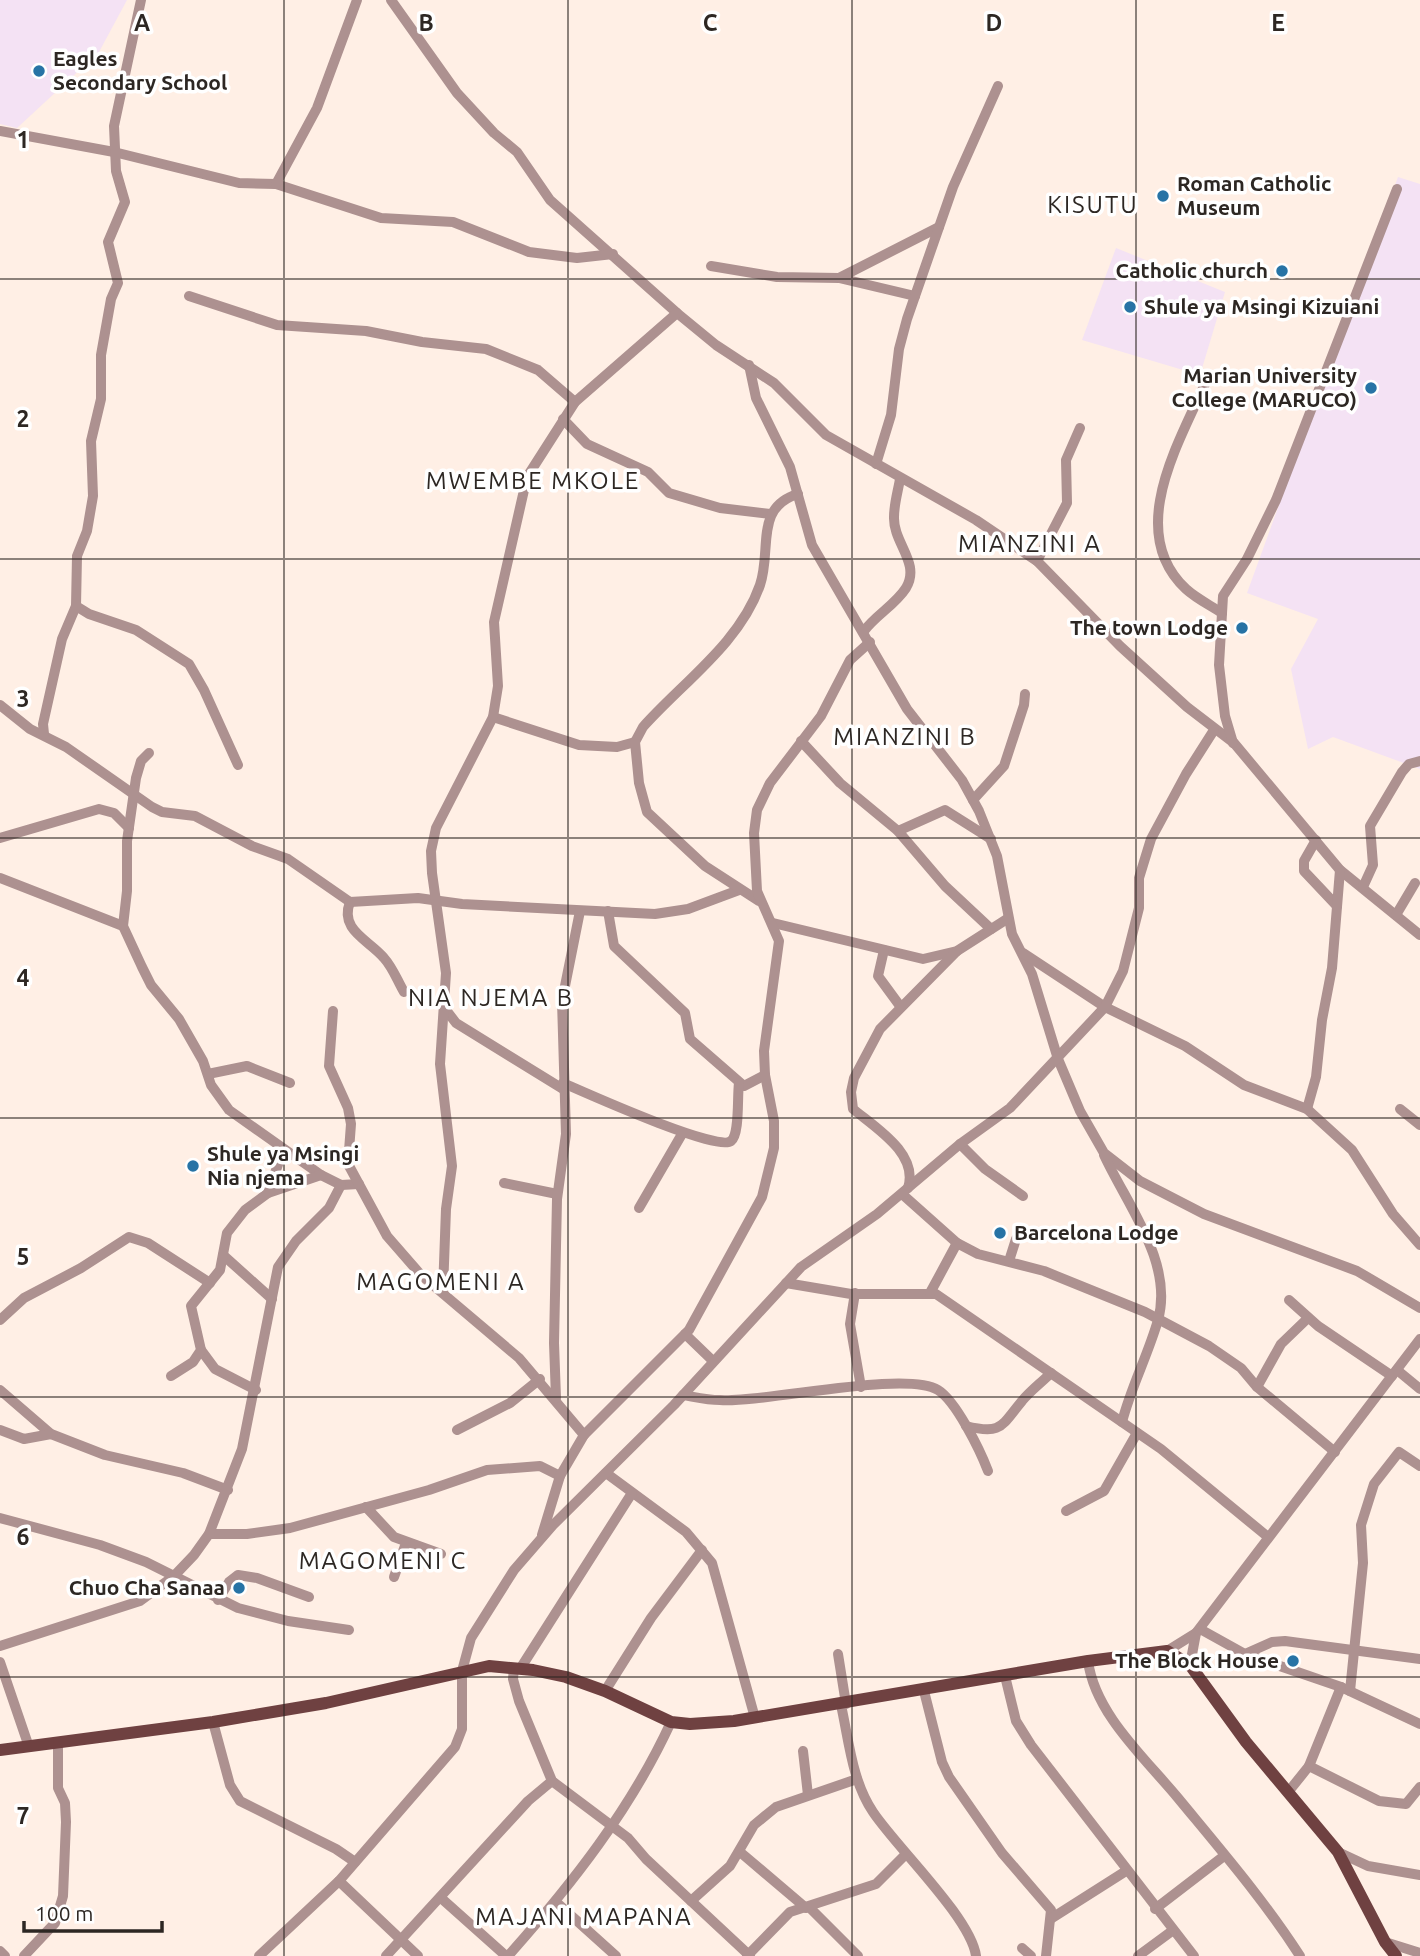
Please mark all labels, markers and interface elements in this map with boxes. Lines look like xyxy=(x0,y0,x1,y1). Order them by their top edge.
text: A xyxy=(134,10,150,35)
text: B xyxy=(418,10,434,35)
text: C xyxy=(703,10,718,35)
text: D xyxy=(986,10,1002,35)
text: E xyxy=(1271,10,1285,35)
place label: Eagles Secondary School xyxy=(53,46,227,94)
marker: Eagles Secondary School xyxy=(31,63,47,79)
text: 1 xyxy=(17,127,29,152)
place label: Roman Catholic Museum xyxy=(1177,171,1331,219)
marker: Roman Catholic Museum xyxy=(1155,188,1171,204)
district label: KISUTU xyxy=(1047,191,1139,218)
place label: Catholic church xyxy=(1116,258,1268,282)
marker: Catholic church xyxy=(1274,263,1290,279)
place label: Shule ya Msingi Kizuiani xyxy=(1144,294,1379,318)
marker: Shule ya Msingi Kizuiani xyxy=(1122,299,1138,315)
place label: Marian University College (MARUCO) xyxy=(1171,363,1357,411)
marker: Marian University College (MARUCO) xyxy=(1363,380,1379,396)
text: 2 xyxy=(17,406,29,431)
district label: MWEMBE MKOLE xyxy=(426,467,640,494)
district label: MIANZINI A xyxy=(958,530,1102,557)
place label: The town Lodge xyxy=(1070,615,1228,639)
marker: The town Lodge xyxy=(1234,620,1250,636)
text: 3 xyxy=(17,686,29,711)
district label: MIANZINI B xyxy=(833,723,977,750)
text: 4 xyxy=(17,965,30,990)
district label: NIA NJEMA B xyxy=(408,984,574,1011)
place label: Shule ya Msingi Nia njema xyxy=(207,1141,359,1189)
marker: Shule ya Msingi Nia njema xyxy=(185,1158,201,1174)
place label: Barcelona Lodge xyxy=(1014,1220,1179,1244)
marker: Barcelona Lodge xyxy=(992,1225,1008,1241)
text: 5 xyxy=(17,1244,29,1269)
district label: MAGOMENI A xyxy=(356,1268,526,1295)
text: 6 xyxy=(17,1524,30,1549)
district label: MAGOMENI C xyxy=(299,1547,467,1574)
place label: Chuo Cha Sanaa xyxy=(69,1575,225,1599)
marker: Chuo Cha Sanaa xyxy=(231,1580,247,1596)
place label: The Block House xyxy=(1115,1648,1279,1672)
marker: The Block House xyxy=(1285,1653,1301,1669)
text: 7 xyxy=(17,1803,29,1828)
scale bar xyxy=(24,1890,163,1934)
text: 100 m xyxy=(35,1901,93,1925)
district label: MAJANI MAPANA xyxy=(475,1903,693,1930)

